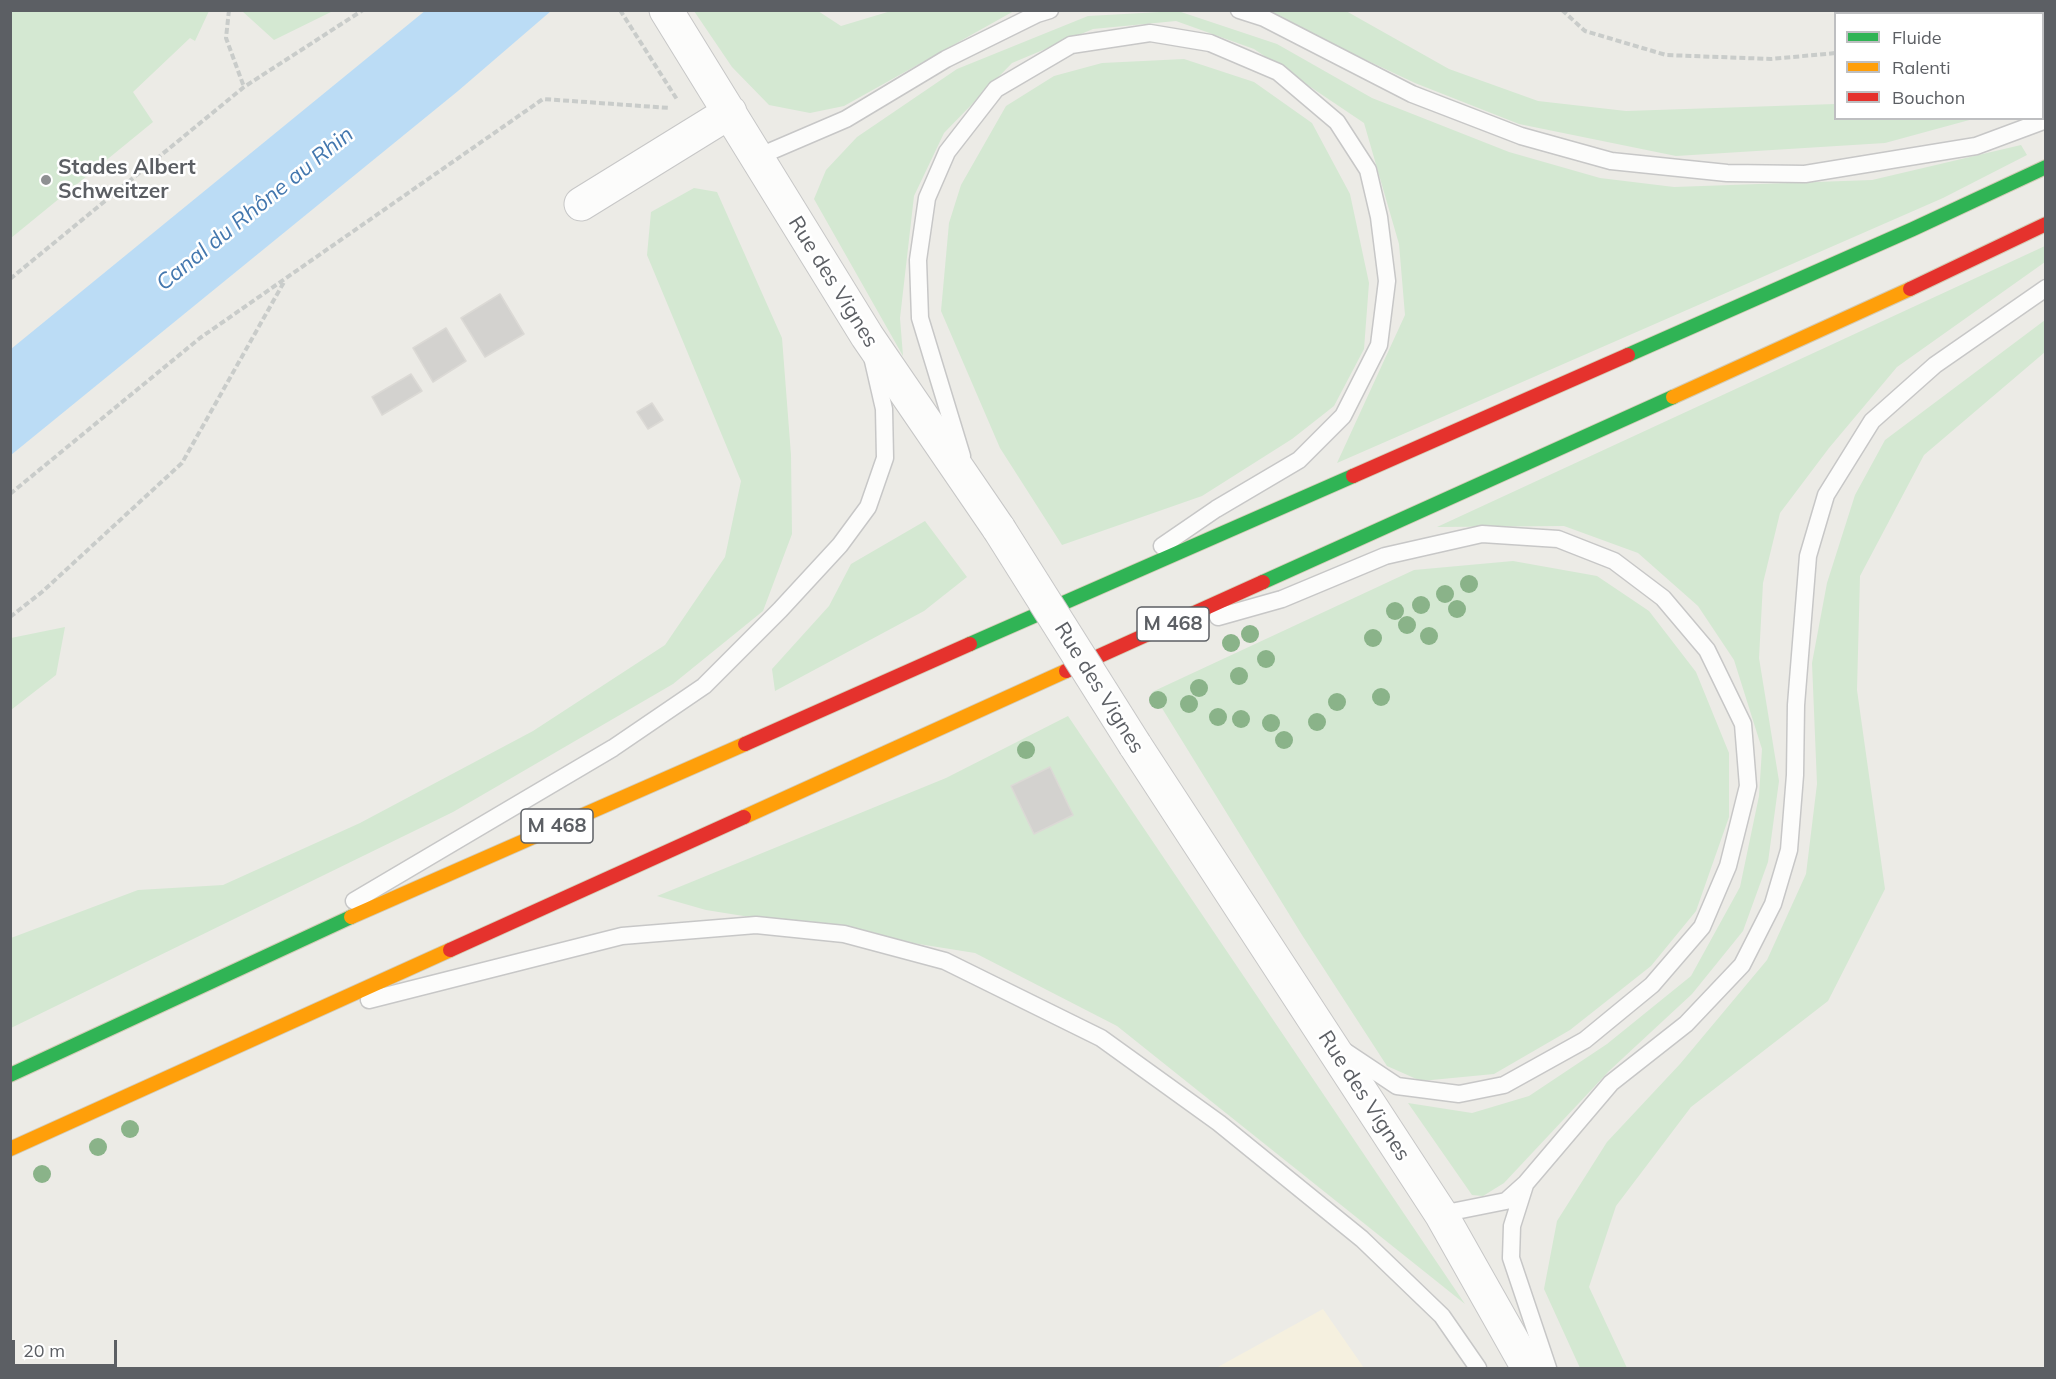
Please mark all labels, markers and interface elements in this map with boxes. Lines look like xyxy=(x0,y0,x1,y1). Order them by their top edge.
legend xyxy=(1834,12,2044,120)
text: Fluide xyxy=(1892,26,1942,49)
text: Ralenti xyxy=(1892,56,1950,79)
text: Bouchon xyxy=(1892,86,1965,109)
water label: Canal du Rhône au Rhin xyxy=(151,121,359,297)
place label: Stades Albert Schweitzer xyxy=(58,155,196,205)
marker: Stades Albert Schweitzer xyxy=(39,173,53,187)
street label: Rue des Vignes xyxy=(783,212,883,352)
road number: M 468 xyxy=(1137,607,1209,641)
street label: Rue des Vignes xyxy=(1049,618,1149,758)
road number: M 468 xyxy=(521,809,593,843)
street label: Rue des Vignes xyxy=(1313,1026,1415,1166)
scale bar xyxy=(15,1328,120,1366)
text: 20 m xyxy=(23,1339,65,1362)

